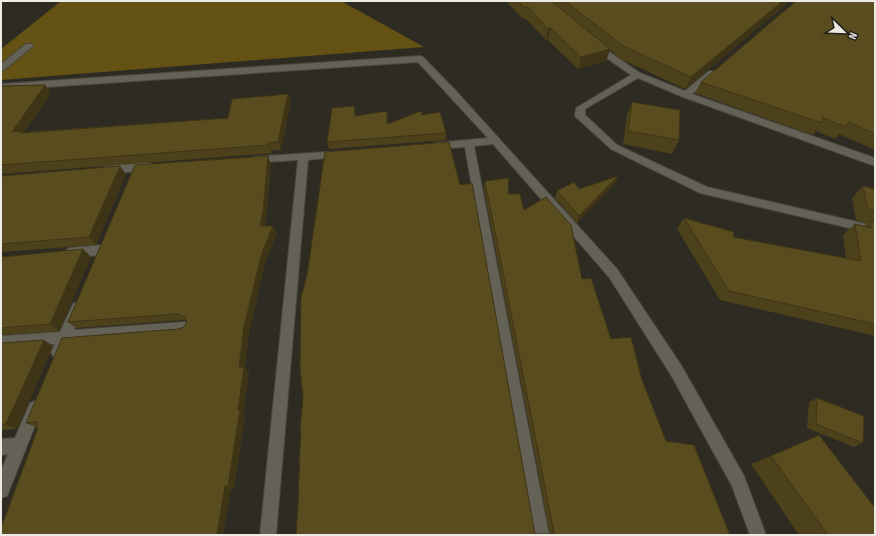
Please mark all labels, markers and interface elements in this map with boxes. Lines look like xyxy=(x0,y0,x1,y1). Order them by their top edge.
north arrow xyxy=(824,12,864,52)
text: N xyxy=(846,30,860,41)

